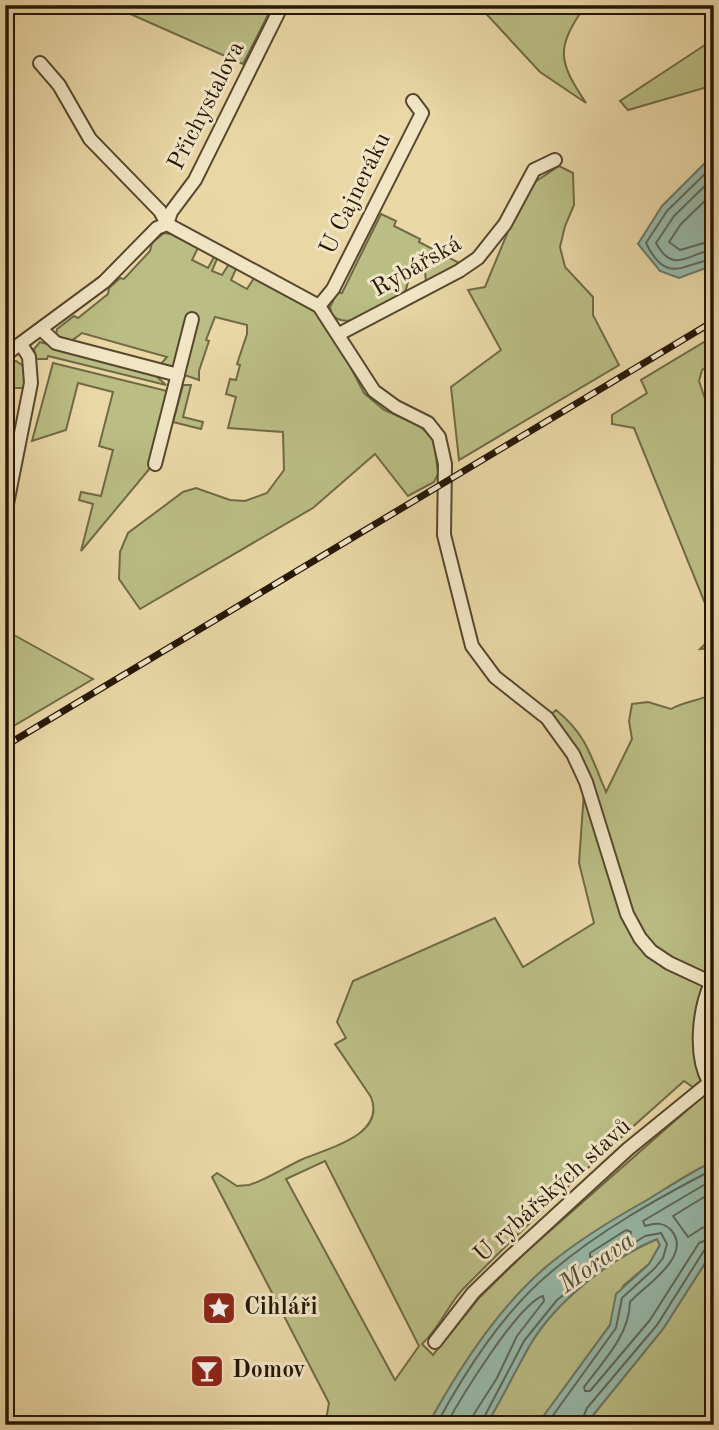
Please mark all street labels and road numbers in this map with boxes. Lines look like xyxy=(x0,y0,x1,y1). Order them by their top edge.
street label: Přichystalova xyxy=(164,38,250,174)
street label: U Cajneráku xyxy=(316,129,396,259)
street label: Rybářská xyxy=(368,232,466,302)
street label: U rybářských stavů xyxy=(470,1114,636,1268)

